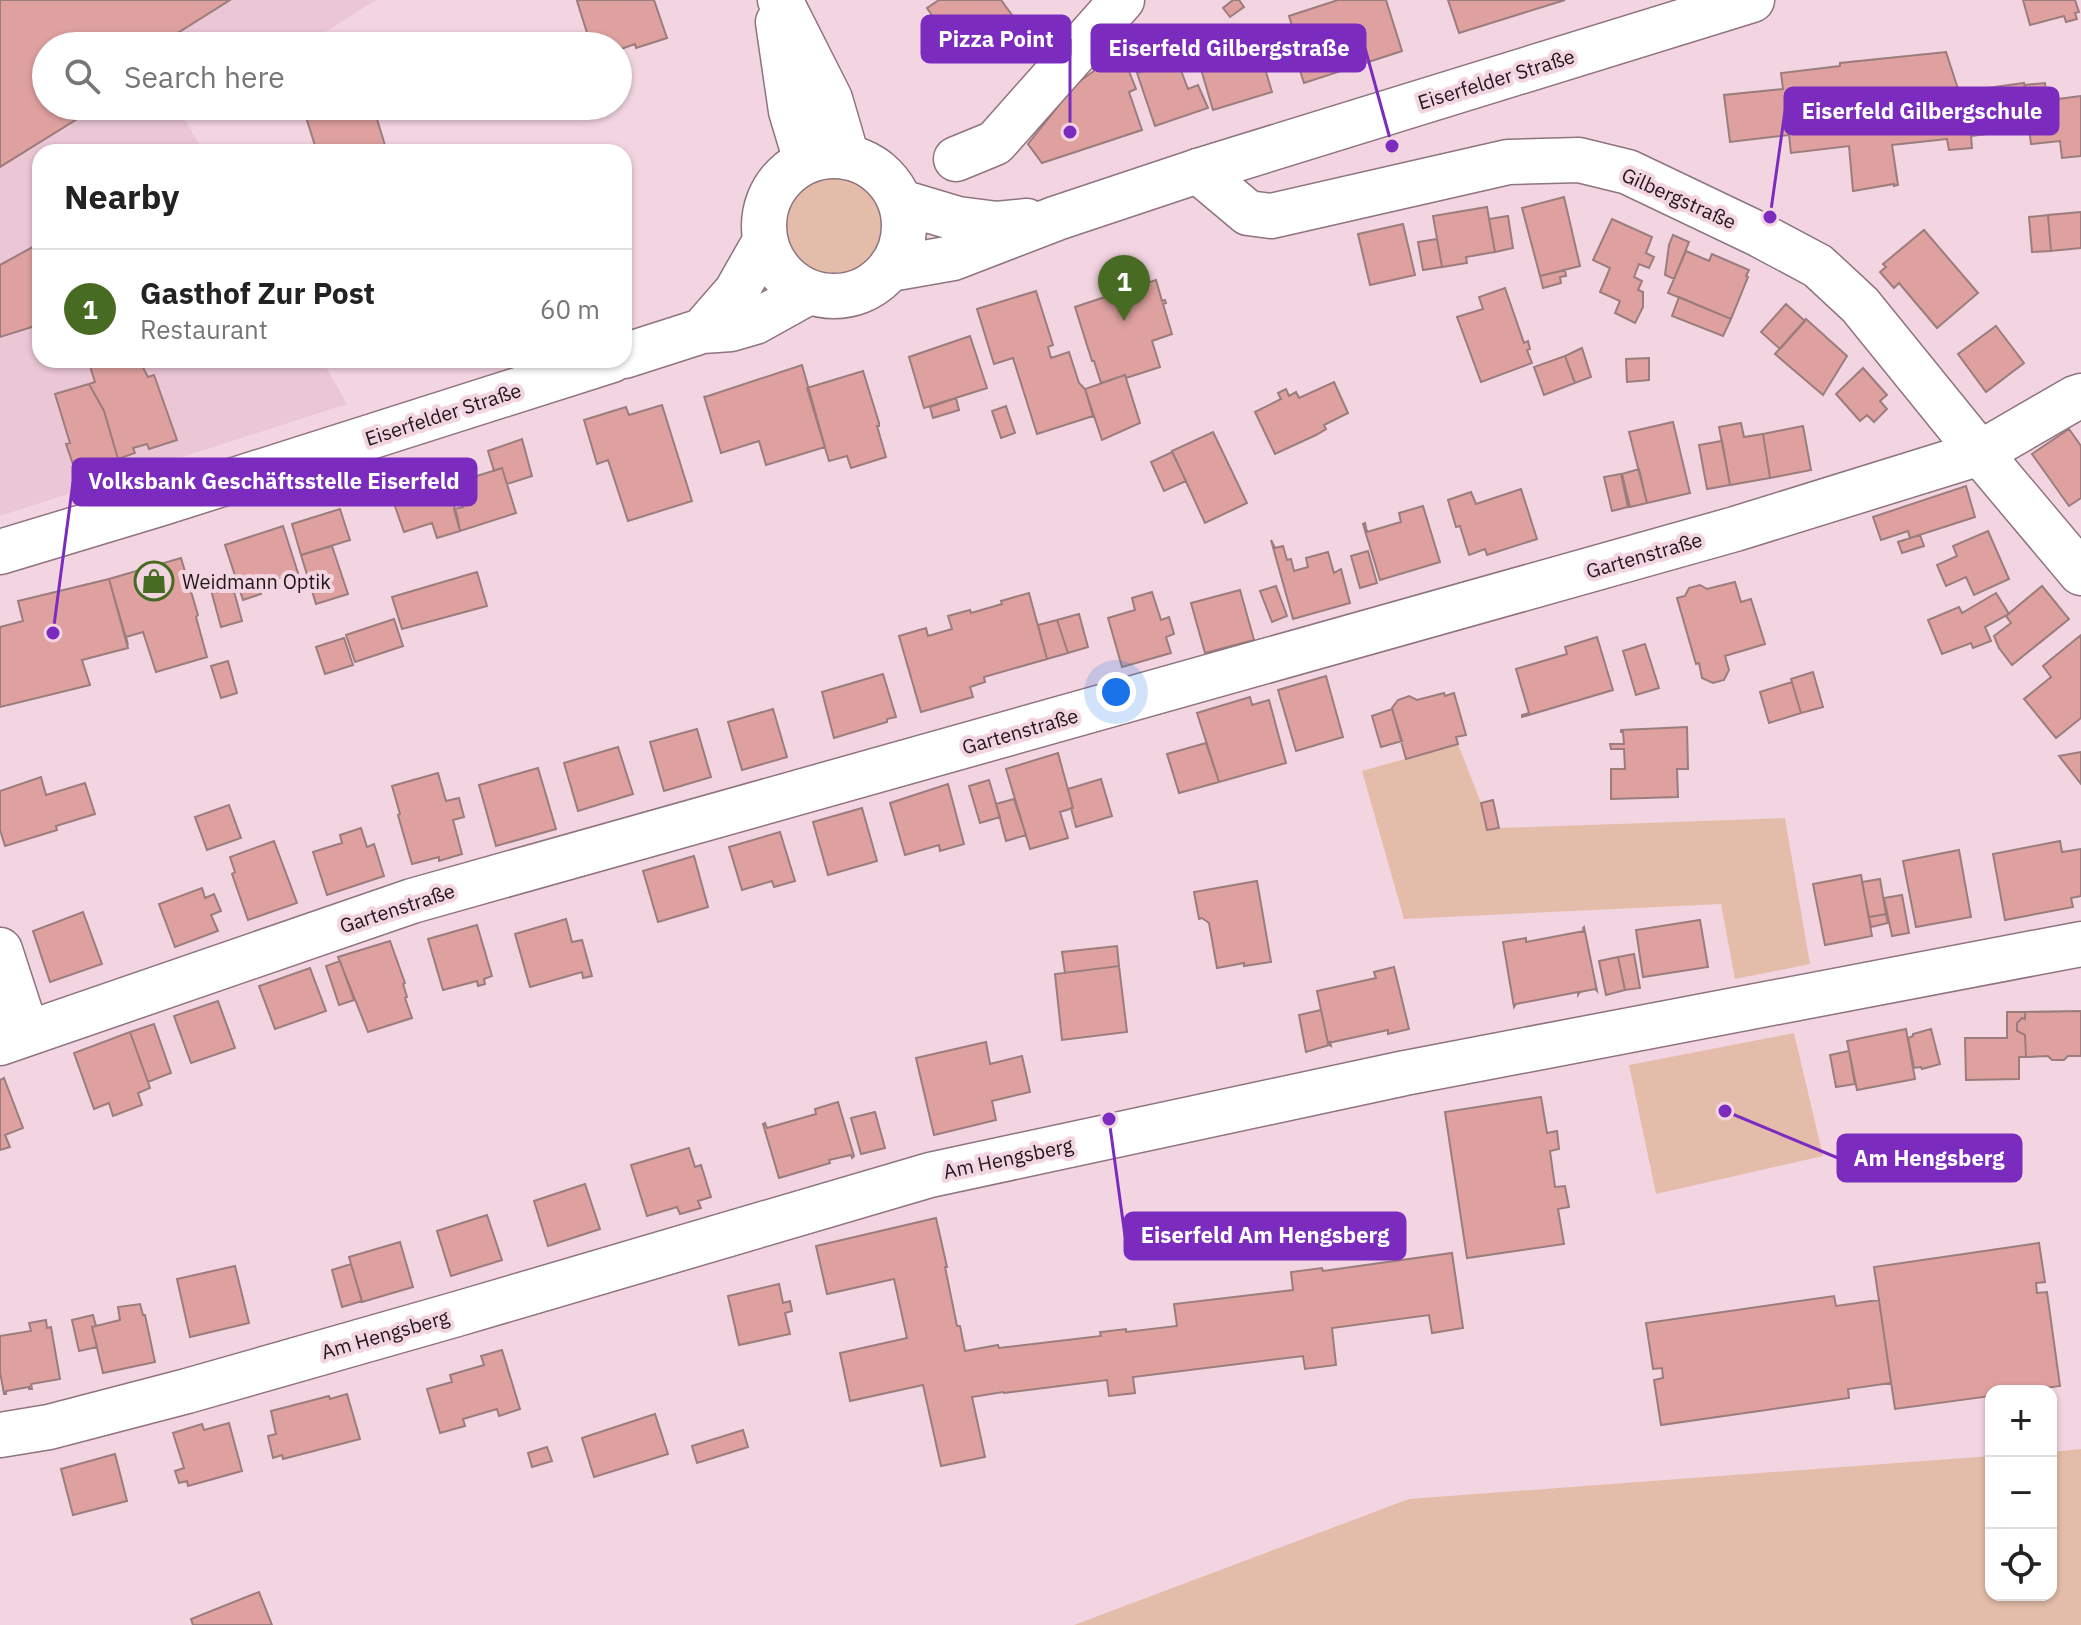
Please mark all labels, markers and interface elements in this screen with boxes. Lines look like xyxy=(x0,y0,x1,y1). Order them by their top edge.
callout: Pizza Point xyxy=(922,16,1070,62)
text: Pizza Point xyxy=(938,24,1054,53)
callout: Eiserfeld Gilbergstraße xyxy=(1092,25,1365,71)
search box xyxy=(32,32,632,120)
text: Eiserfeld Gilbergstraße xyxy=(1108,33,1350,62)
street label: Eiserfelder Straße xyxy=(1414,42,1578,116)
icon: search xyxy=(60,54,104,98)
text: Search here xyxy=(124,57,285,96)
callout: Eiserfeld Gilbergschule xyxy=(1785,88,2058,134)
text: Eiserfeld Gilbergschule xyxy=(1802,96,2042,125)
street label: Gilbergstraße xyxy=(1617,161,1741,235)
text: Nearby xyxy=(64,174,179,218)
pin: 1 xyxy=(1098,255,1150,321)
text: Gasthof Zur Post xyxy=(140,273,375,312)
text: 1 xyxy=(82,292,98,326)
text: 60 m xyxy=(540,292,600,326)
text: Restaurant xyxy=(140,312,268,346)
street label: Eiserfelder Straße xyxy=(361,376,525,452)
callout: Volksbank Geschäftsstelle Eiserfeld xyxy=(73,459,476,505)
text: Volksbank Geschäftsstelle Eiserfeld xyxy=(88,466,460,495)
street label: Gartenstraße xyxy=(1583,526,1705,584)
shop icon: Weidmann Optik xyxy=(133,560,175,602)
place label: Weidmann Optik xyxy=(182,568,331,595)
your location xyxy=(1096,672,1136,712)
street label: Gartenstraße xyxy=(959,702,1081,760)
street label: Gartenstraße xyxy=(336,877,458,939)
street label: Am Hengsberg xyxy=(941,1131,1076,1185)
callout: Am Hengsberg xyxy=(1838,1135,2021,1181)
text: Am Hengsberg xyxy=(1853,1143,2005,1172)
callout: Eiserfeld Am Hengsberg xyxy=(1125,1213,1405,1259)
text: Eiserfeld Am Hengsberg xyxy=(1141,1220,1390,1249)
street label: Am Hengsberg xyxy=(318,1303,452,1365)
map controls xyxy=(1985,1385,2057,1601)
button: + xyxy=(1985,1385,2057,1457)
button: − xyxy=(1985,1457,2057,1529)
button: locate xyxy=(1985,1529,2057,1601)

